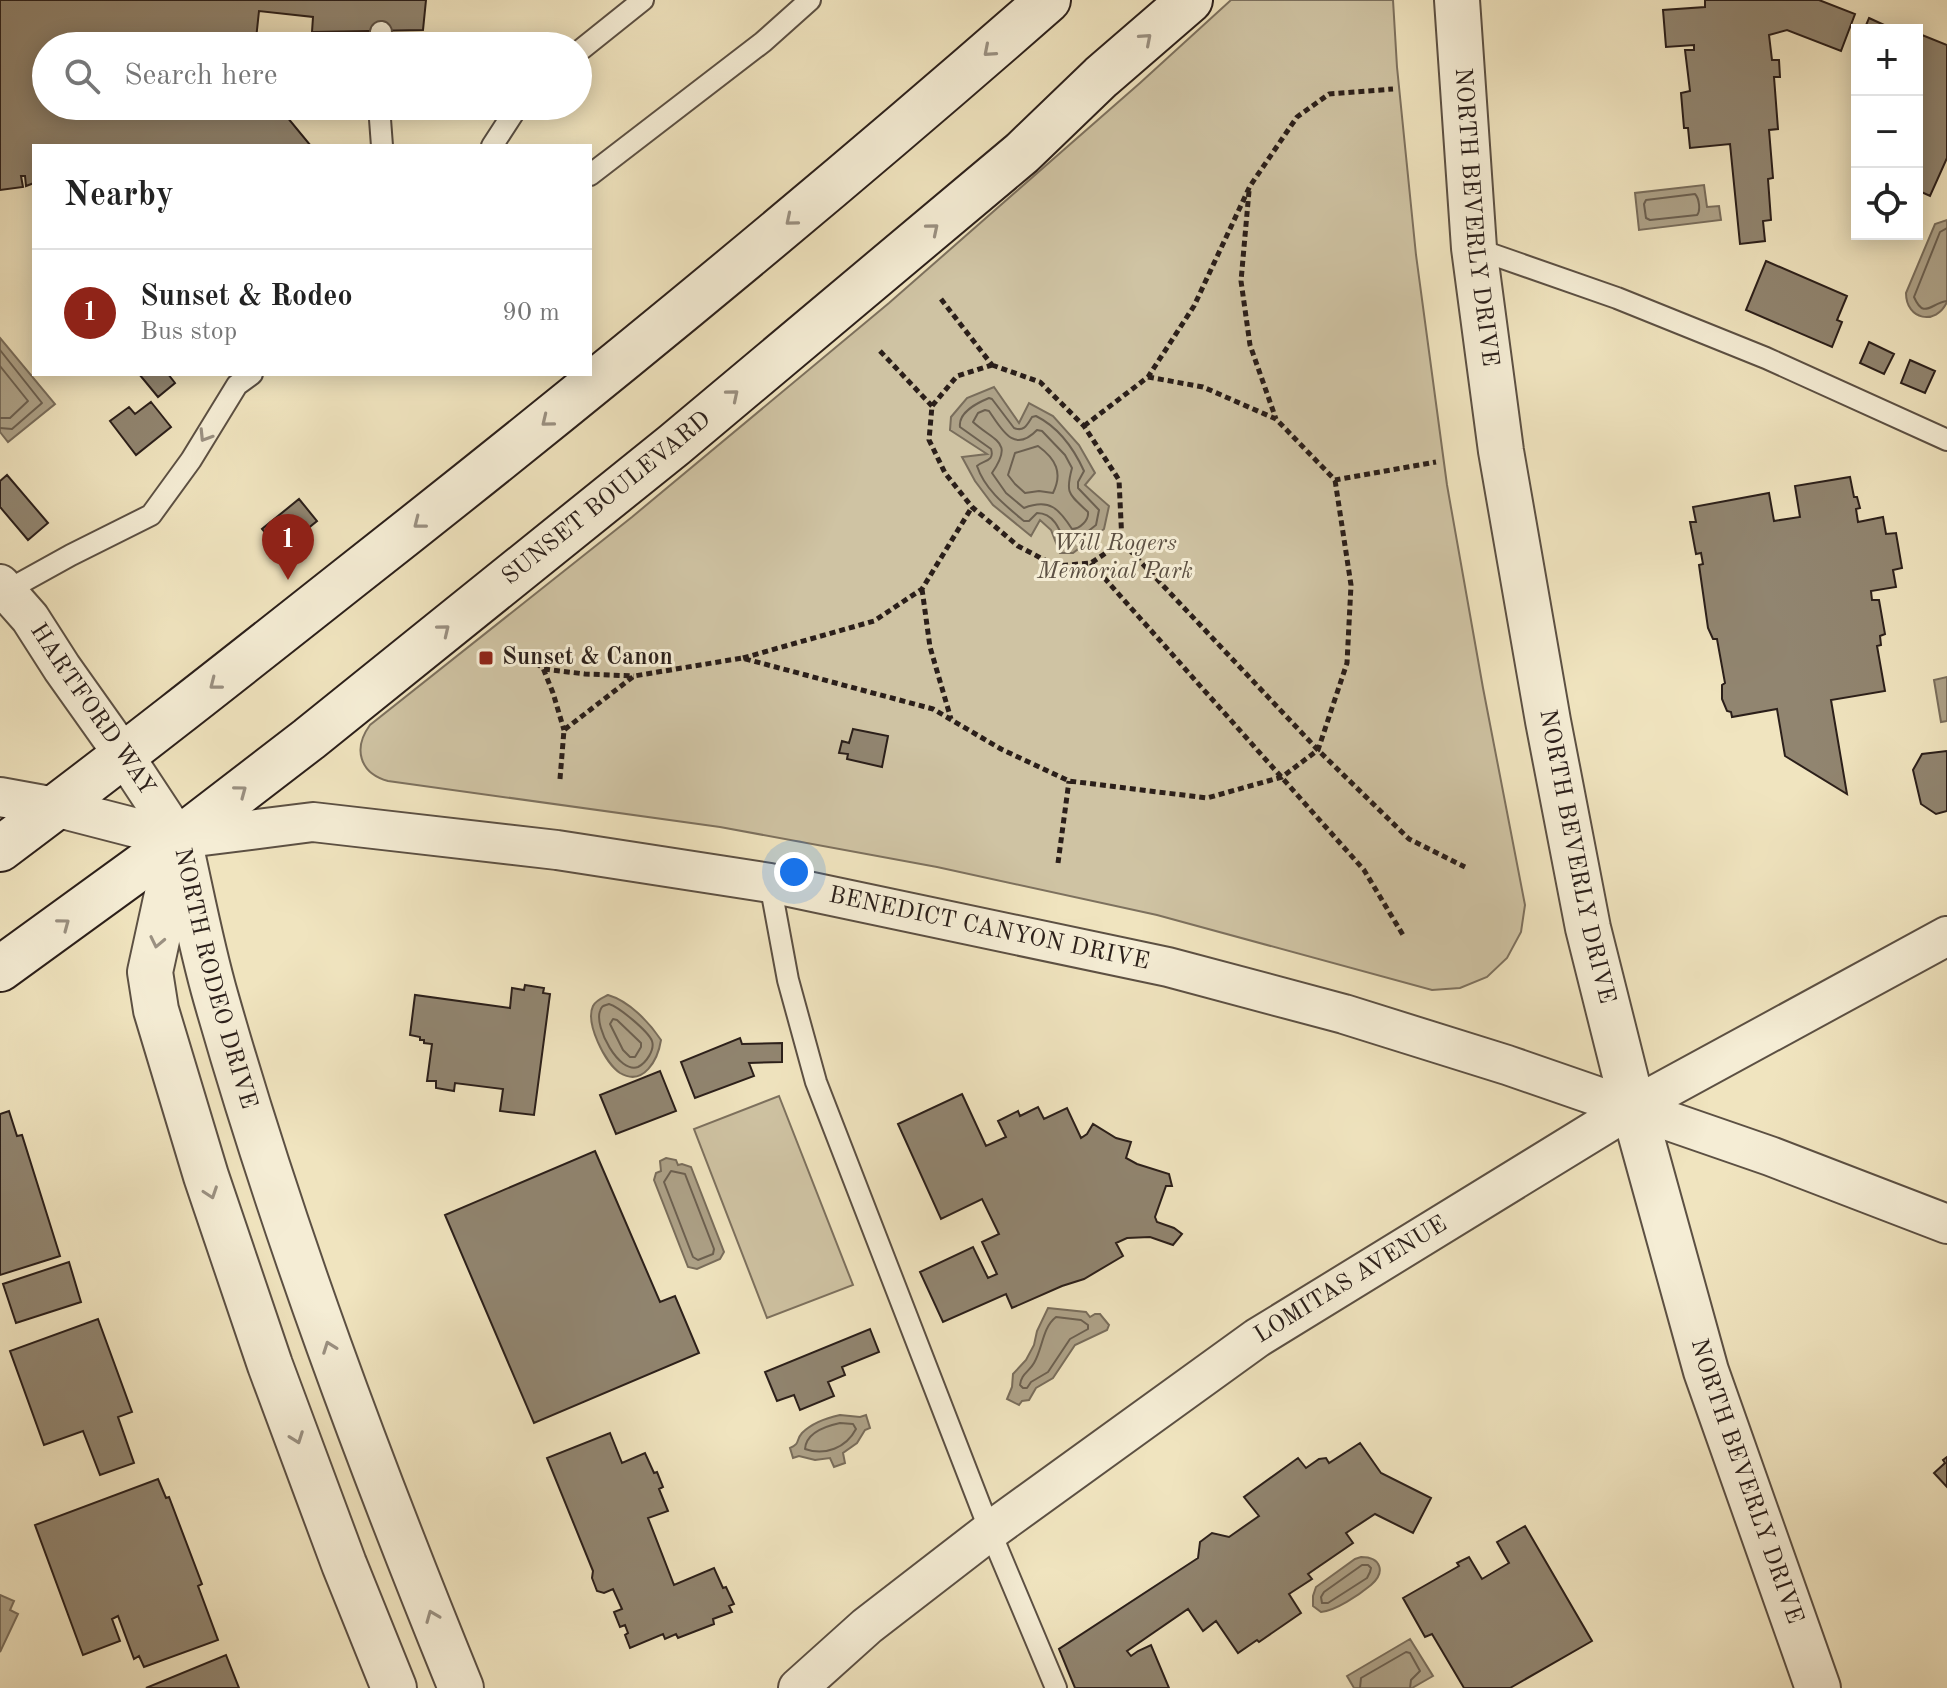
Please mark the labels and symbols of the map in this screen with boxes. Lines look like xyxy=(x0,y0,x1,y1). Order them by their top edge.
one-way arrow xyxy=(1136,34,1151,49)
one-way arrow xyxy=(984,42,999,56)
street label: NORTH BEVERLY DRIVE xyxy=(1450,67,1502,368)
one-way arrow xyxy=(786,210,800,225)
one-way arrow xyxy=(924,224,938,239)
one-way arrow xyxy=(724,390,738,405)
street label: SUNSET BOULEVARD xyxy=(498,407,716,590)
one-way arrow xyxy=(541,411,556,425)
one-way arrow xyxy=(200,427,215,442)
one-way arrow xyxy=(413,513,428,527)
pin: 1 xyxy=(262,514,314,580)
park label: Will Rogers Memorial Park xyxy=(1036,532,1193,584)
street label: HARTFORD WAY xyxy=(25,619,159,800)
one-way arrow xyxy=(435,625,450,639)
place label: Sunset & Canon xyxy=(502,646,673,670)
marker: Sunset & Canon xyxy=(477,649,495,667)
one-way arrow xyxy=(209,674,224,688)
street label: NORTH BEVERLY DRIVE xyxy=(1534,708,1619,1006)
one-way arrow xyxy=(232,787,247,801)
street label: NORTH RODEO DRIVE xyxy=(169,846,260,1112)
your location xyxy=(774,852,814,892)
street label: BENEDICT CANYON DRIVE xyxy=(827,884,1151,975)
one-way arrow xyxy=(55,919,69,934)
one-way arrow xyxy=(149,935,166,949)
one-way arrow xyxy=(202,1185,218,1199)
street label: LOMITAS AVENUE xyxy=(1251,1212,1451,1348)
street label: NORTH BEVERLY DRIVE xyxy=(1686,1336,1806,1627)
one-way arrow xyxy=(323,1340,339,1354)
one-way arrow xyxy=(287,1430,304,1444)
one-way arrow xyxy=(425,1610,442,1624)

